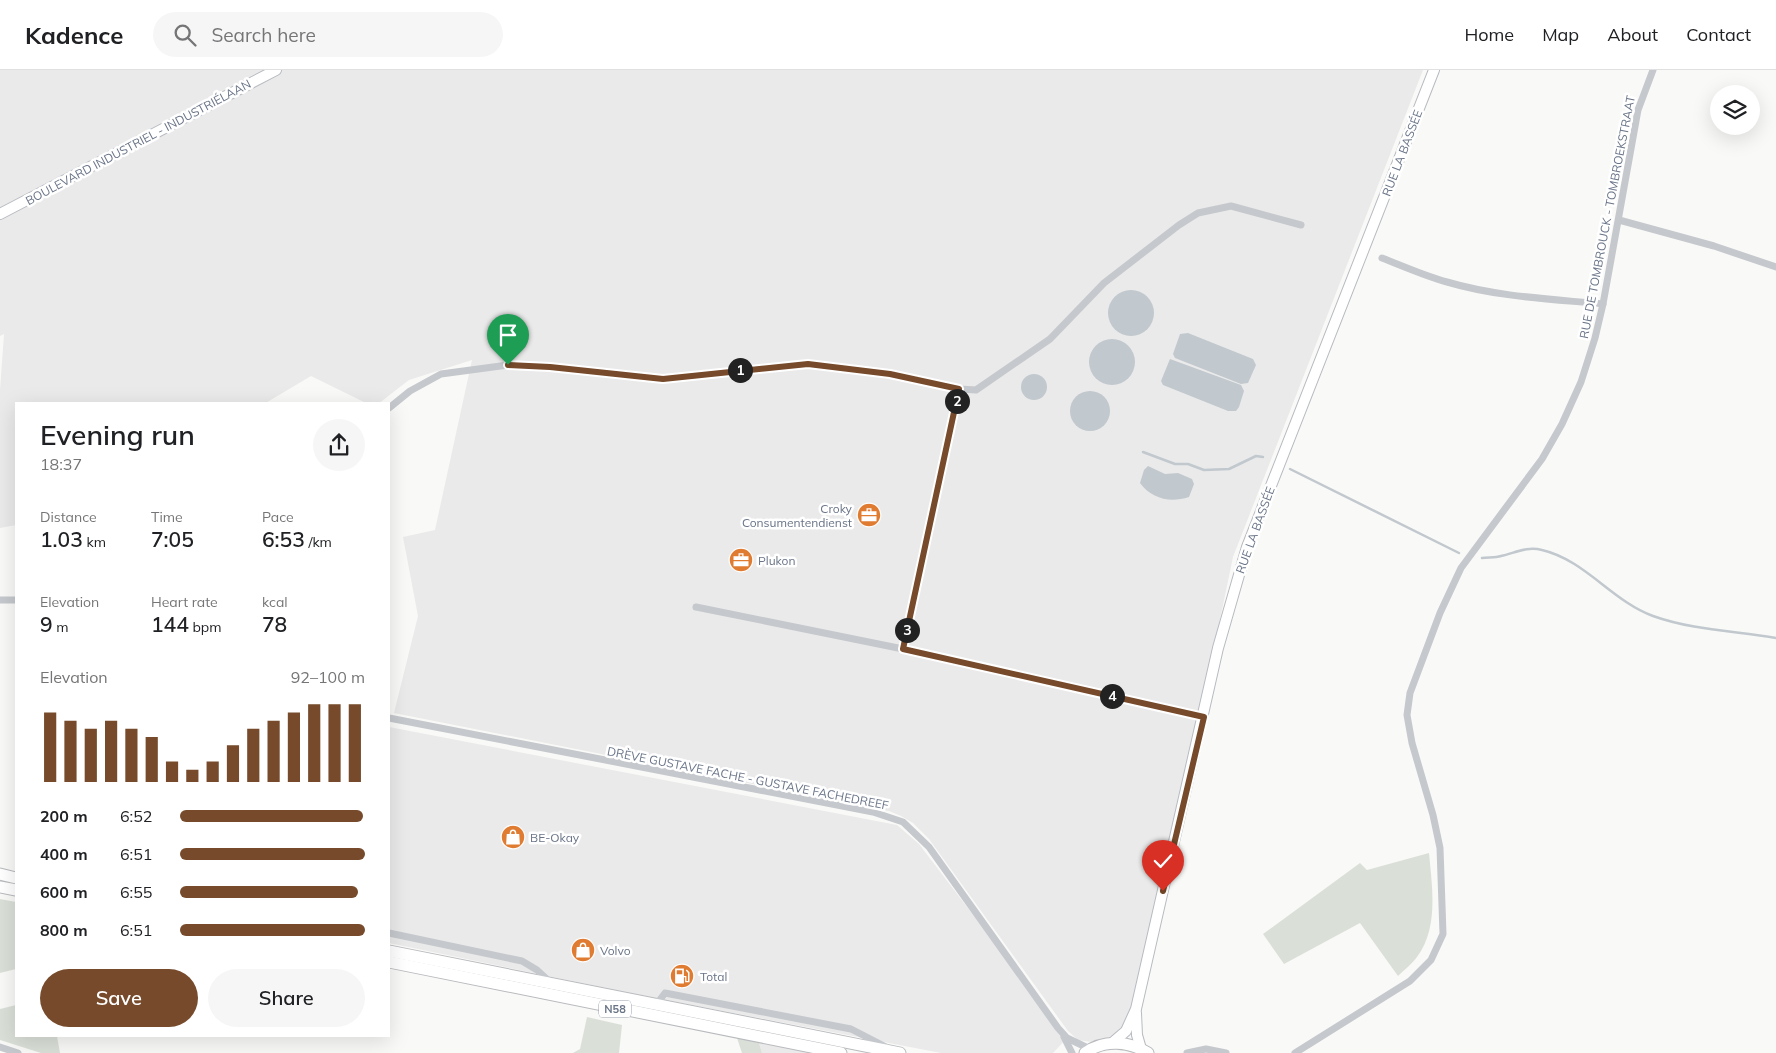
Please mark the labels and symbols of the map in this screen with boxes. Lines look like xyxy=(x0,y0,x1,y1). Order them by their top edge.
street label: BOULEVARD INDUSTRIEL - INDUSTRIÉLAAN xyxy=(23,76,253,208)
street label: RUE DE TOMBROUCK - TOMBROEKSTRAAT xyxy=(1576,93,1638,340)
street label: RUE LA BASSÉE xyxy=(1379,108,1425,198)
pin xyxy=(487,314,529,365)
pin: 1 xyxy=(728,358,752,382)
pin: 2 xyxy=(944,388,970,414)
street label: RUE LA BASSÉE xyxy=(1232,484,1278,576)
place label: Croky Consumentendienst xyxy=(742,501,853,530)
office icon: Croky Consumentendienst xyxy=(856,502,882,528)
office icon: Plukon xyxy=(728,547,754,573)
place label: Plukon xyxy=(758,553,796,568)
pin: 3 xyxy=(894,618,920,642)
pin: 4 xyxy=(1100,684,1124,708)
street label: DRÈVE GUSTAVE FACHE - GUSTAVE FACHEDREEF xyxy=(606,743,890,813)
shop icon: BE-Okay xyxy=(500,824,526,850)
place label: BE-Okay xyxy=(530,830,580,845)
pin xyxy=(1142,840,1184,891)
shop icon: Volvo xyxy=(570,937,596,963)
place label: Volvo xyxy=(600,943,631,958)
fuel station icon: Total xyxy=(669,963,695,989)
place label: Total xyxy=(700,969,727,984)
road number: N58 xyxy=(599,1001,631,1018)

